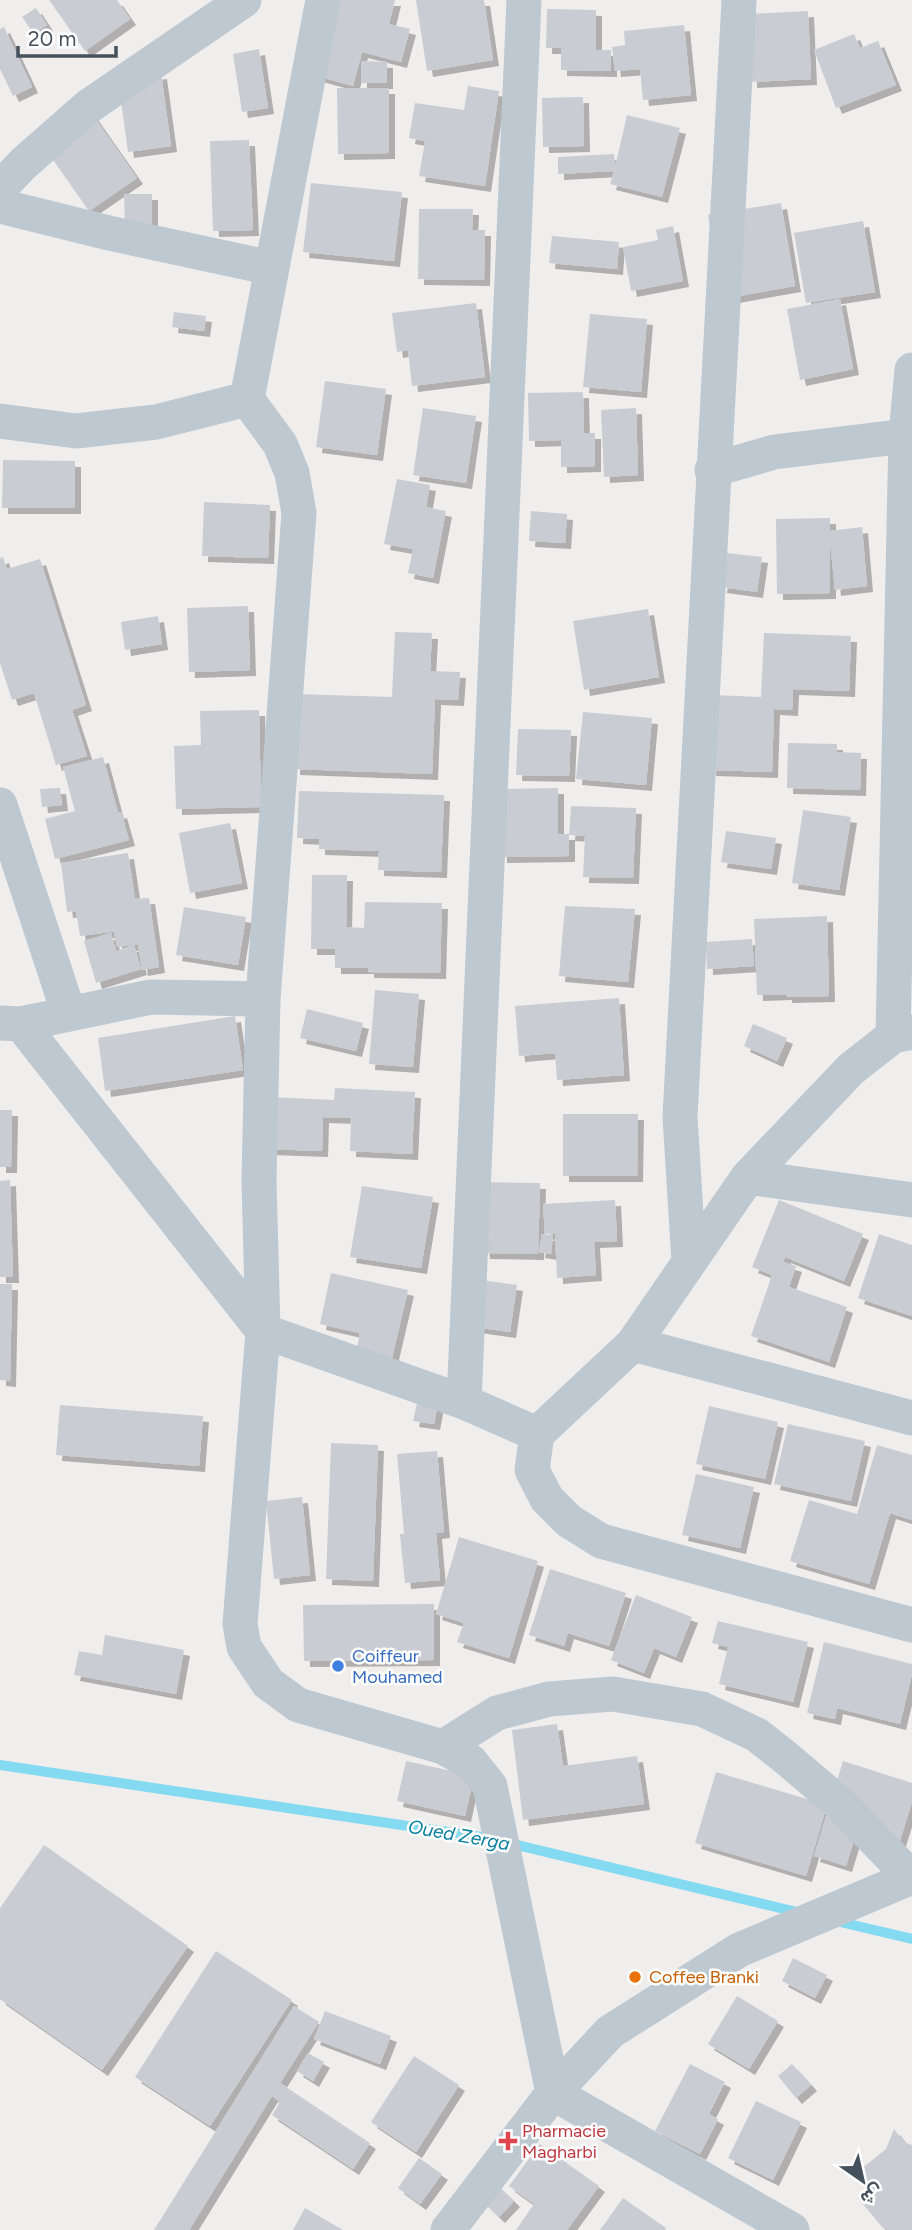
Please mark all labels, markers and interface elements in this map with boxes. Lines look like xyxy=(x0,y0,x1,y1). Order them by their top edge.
scale bar xyxy=(18,14,116,58)
text: 20 m xyxy=(28,26,76,51)
place label: Coiffeur Mouhamed xyxy=(352,1645,443,1688)
marker: Coiffeur Mouhamed xyxy=(330,1658,346,1674)
water label: Oued Zerga xyxy=(406,1815,512,1855)
place label: Coffee Branki xyxy=(649,1966,759,1988)
marker: Coffee Branki xyxy=(627,1969,643,1985)
place label: Pharmacie Magharbi xyxy=(522,2120,606,2163)
marker: Pharmacie Magharbi xyxy=(500,2133,516,2149)
north arrow xyxy=(828,2146,898,2216)
text: ش xyxy=(856,2179,888,2211)

